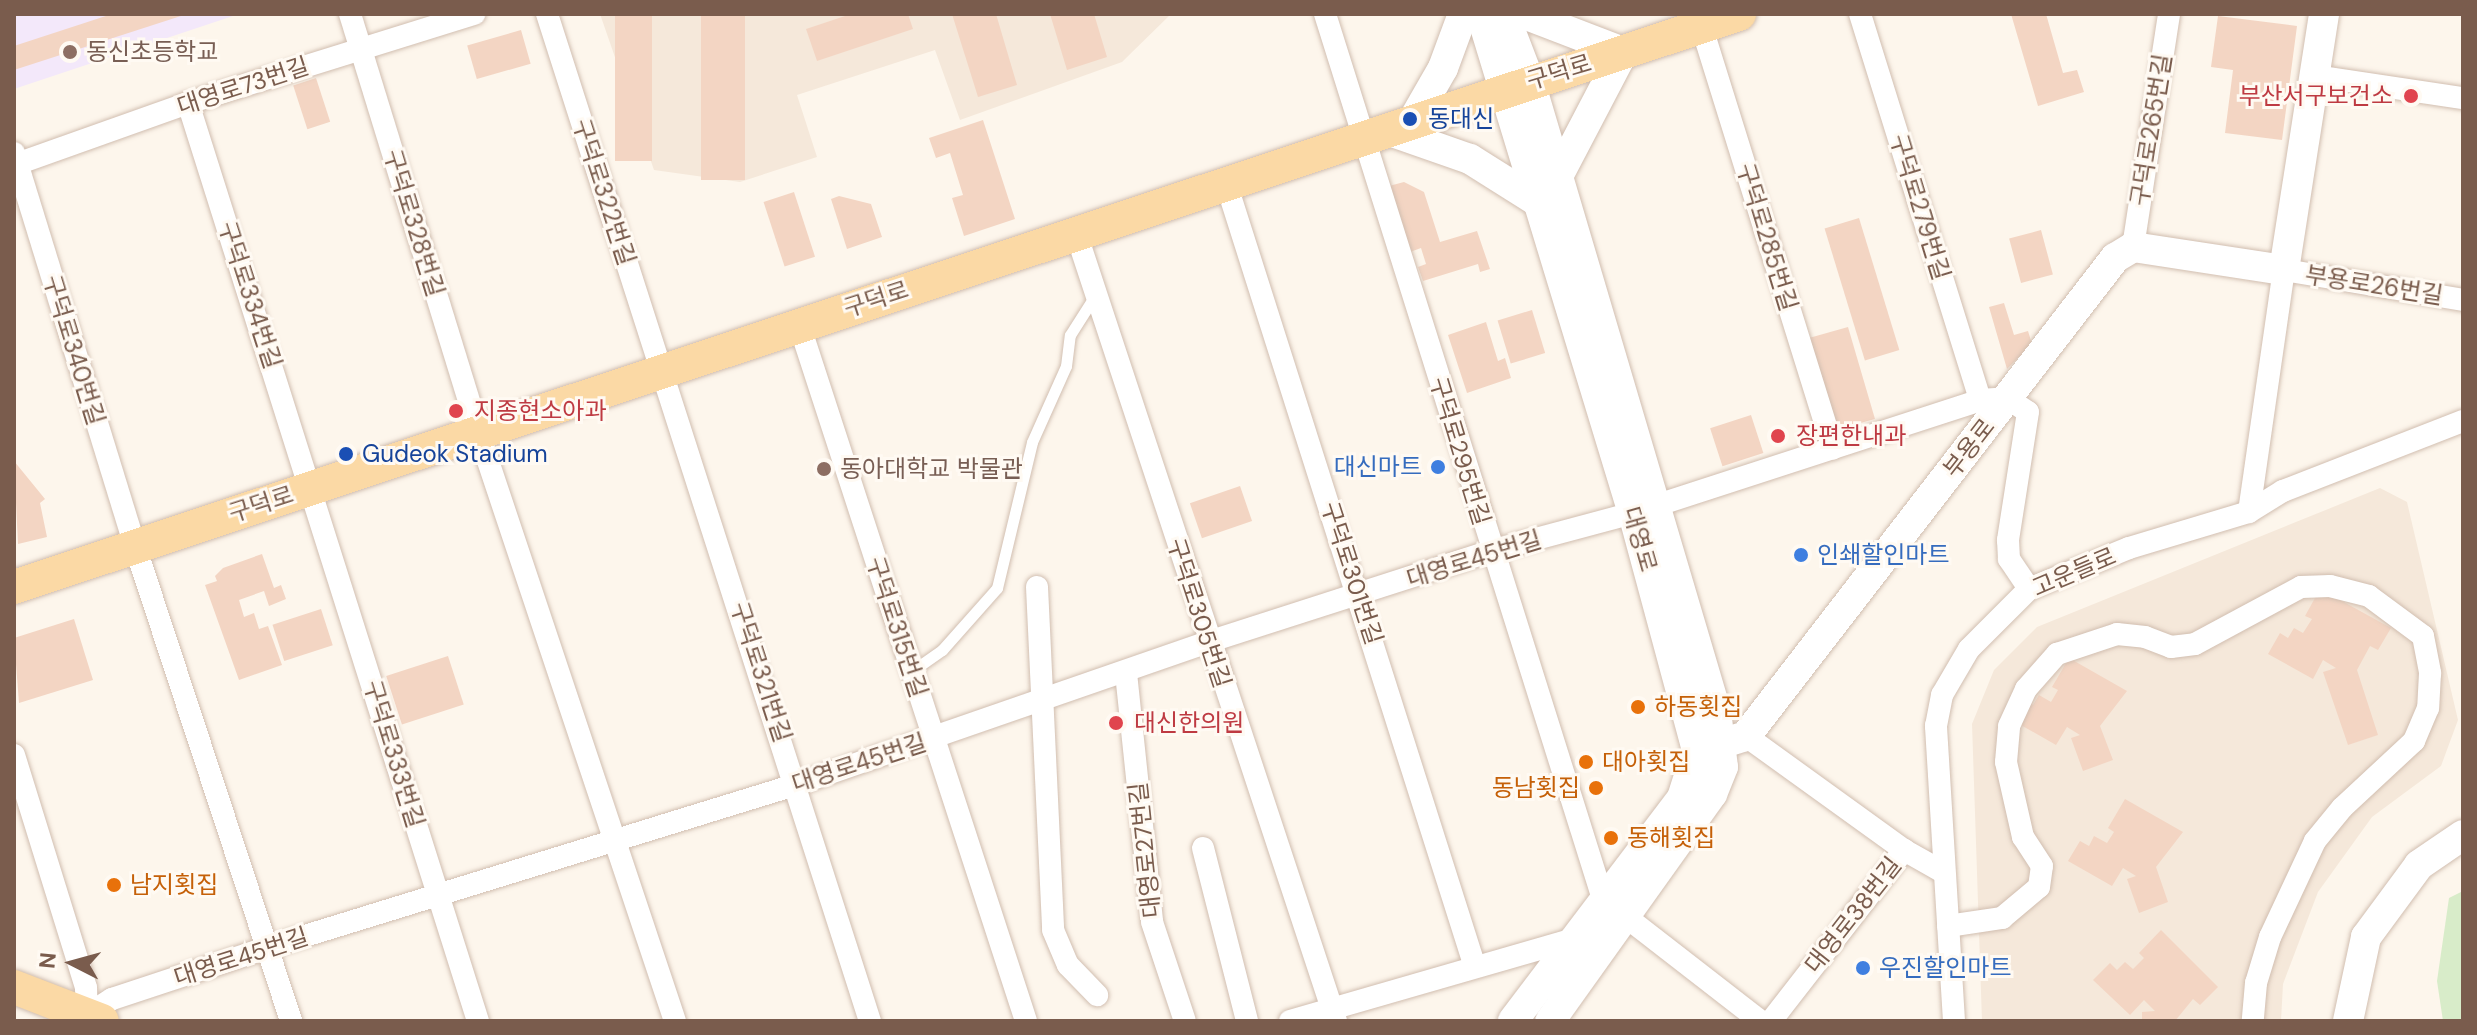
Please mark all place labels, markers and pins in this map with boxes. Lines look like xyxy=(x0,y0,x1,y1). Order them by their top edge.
place label: 동신초등학교 xyxy=(86,38,218,66)
marker: 동신초등학교 xyxy=(61,43,79,61)
place label: 부산서구보건소 xyxy=(2238,82,2393,110)
marker: 부산서구보건소 xyxy=(2400,85,2422,107)
place label: 동대신 xyxy=(1428,105,1494,133)
marker: 동대신 xyxy=(1399,108,1421,130)
place label: 지종현소아과 xyxy=(474,397,606,425)
marker: 지종현소아과 xyxy=(445,400,467,422)
place label: 장편한내과 xyxy=(1796,422,1906,450)
marker: 장편한내과 xyxy=(1767,425,1789,447)
place label: Gudeok Stadium xyxy=(362,440,548,468)
marker: Gudeok Stadium xyxy=(337,445,355,463)
place label: 대신마트 xyxy=(1334,453,1422,481)
place label: 동아대학교 박물관 xyxy=(840,455,1023,483)
marker: 대신마트 xyxy=(1429,458,1447,476)
marker: 동아대학교 박물관 xyxy=(815,460,833,478)
place label: 인쇄할인마트 xyxy=(1817,541,1949,569)
marker: 인쇄할인마트 xyxy=(1792,546,1810,564)
place label: 하동횟집 xyxy=(1654,693,1742,721)
marker: 하동횟집 xyxy=(1629,698,1647,716)
place label: 대신한의원 xyxy=(1134,709,1244,737)
marker: 대신한의원 xyxy=(1105,712,1127,734)
place label: 대아횟집 xyxy=(1602,748,1690,776)
marker: 대아횟집 xyxy=(1577,753,1595,771)
place label: 동남횟집 xyxy=(1492,774,1580,802)
marker: 동남횟집 xyxy=(1587,779,1605,797)
place label: 동해횟집 xyxy=(1627,824,1715,852)
marker: 동해횟집 xyxy=(1602,829,1620,847)
place label: 남지횟집 xyxy=(130,871,218,899)
marker: 남지횟집 xyxy=(105,876,123,894)
place label: 우진할인마트 xyxy=(1879,954,2011,982)
marker: 우진할인마트 xyxy=(1854,959,1872,977)

